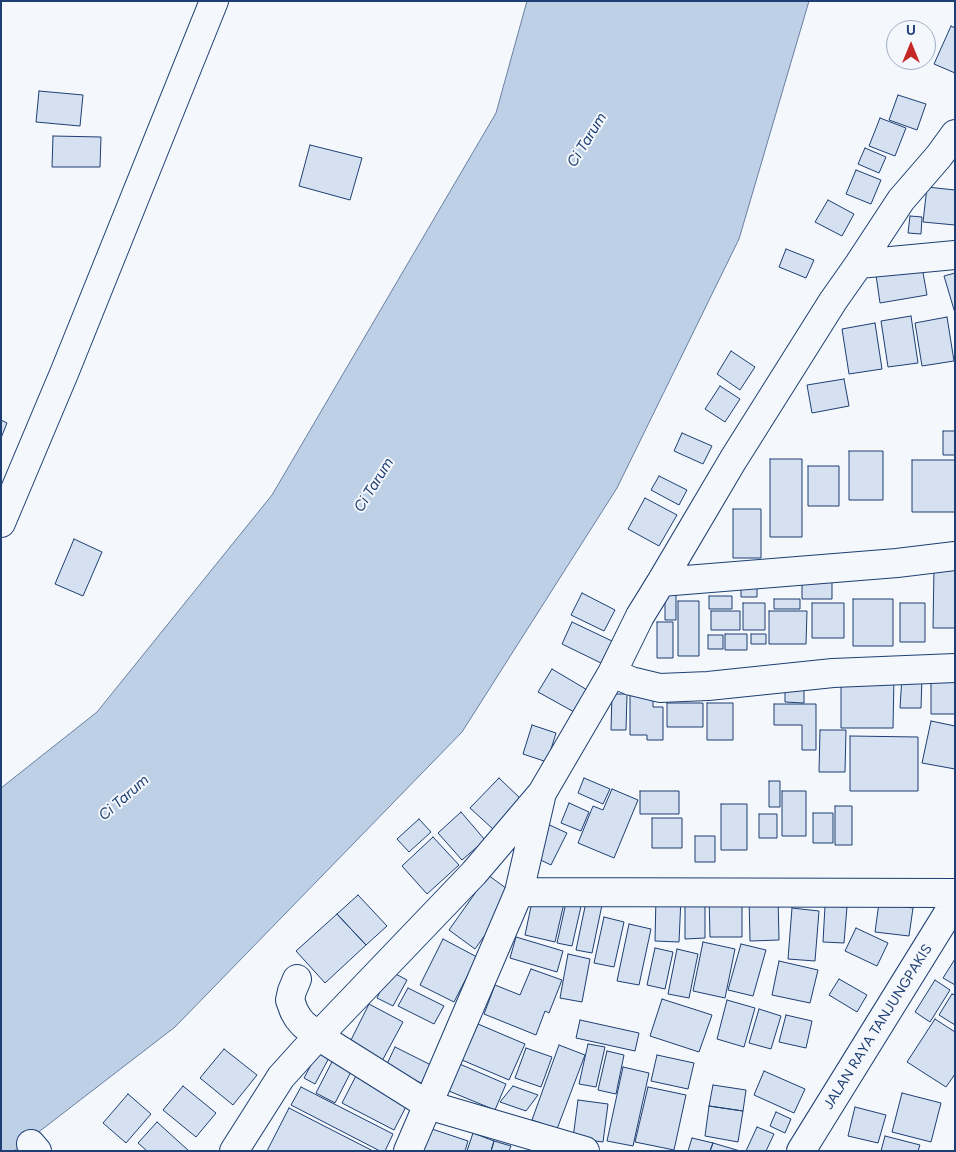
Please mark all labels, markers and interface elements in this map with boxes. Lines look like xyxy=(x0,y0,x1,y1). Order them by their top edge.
north arrow xyxy=(886,20,936,70)
text: U xyxy=(906,22,916,39)
water label: Ci Tarum xyxy=(563,110,611,170)
water label: Ci Tarum xyxy=(350,455,398,515)
water label: Ci Tarum xyxy=(95,771,153,825)
street label: JALAN RAYA TANJUNGPAKIS xyxy=(820,941,936,1113)

